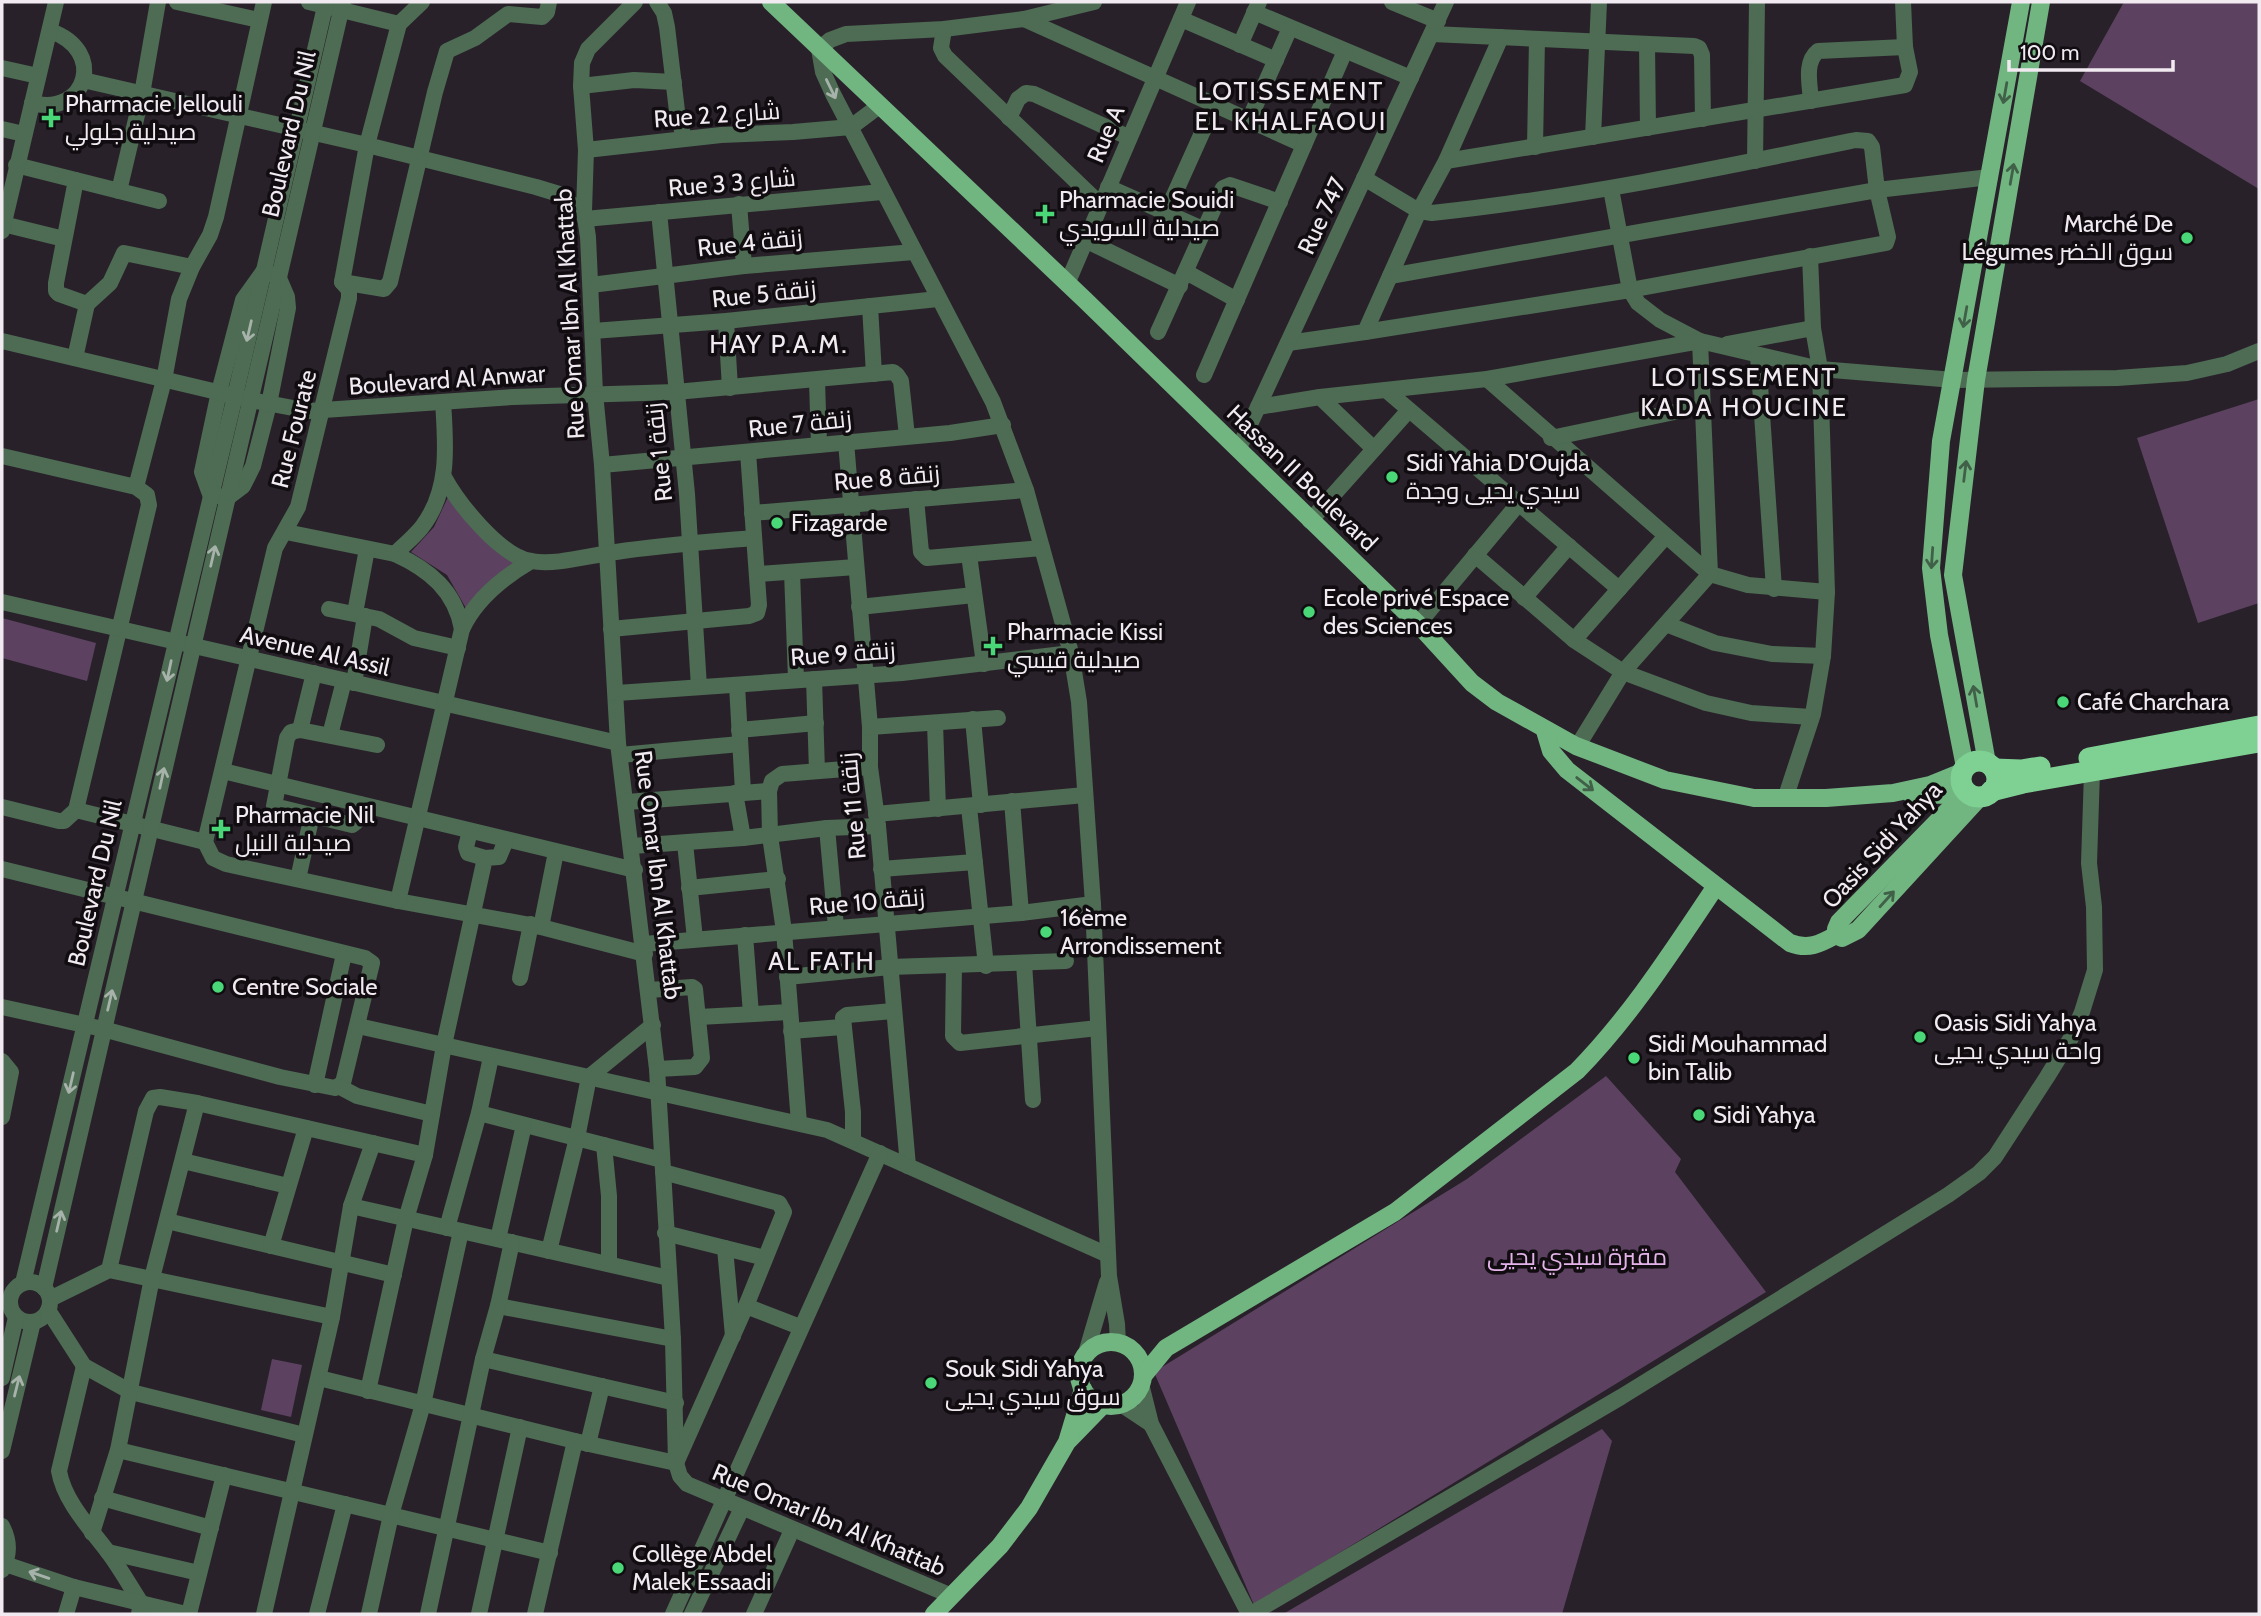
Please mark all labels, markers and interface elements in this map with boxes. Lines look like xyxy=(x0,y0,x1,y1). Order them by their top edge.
scale bar xyxy=(2009,28,2174,72)
text: 100 m xyxy=(2020,40,2079,65)
street label: Boulevard Du Nil xyxy=(255,48,322,220)
district label: LOTISSEMENT EL KHALFAOUI xyxy=(1195,75,1387,137)
one-way arrow xyxy=(825,78,838,99)
one-way arrow xyxy=(1998,81,2011,104)
place label: Pharmacie Jellouli صيدلية جلولي xyxy=(65,89,243,151)
street label: Rue 2 شارع 2 xyxy=(653,96,781,135)
street label: Rue A xyxy=(1081,101,1131,167)
marker: Pharmacie Jellouli صيدلية جلولي xyxy=(43,110,59,126)
street label: Rue 3 شارع 3 xyxy=(667,162,797,205)
one-way arrow xyxy=(2005,163,2019,186)
street label: Rue 747 xyxy=(1291,173,1352,259)
place label: Pharmacie Souidi صيدلية السويدي xyxy=(1059,185,1234,246)
street label: Rue Omar Ibn Al Khattab xyxy=(548,188,591,440)
marker: Pharmacie Souidi صيدلية السويدي xyxy=(1037,206,1053,222)
place label: Marché De Légumes سوق الخضر xyxy=(1962,209,2173,267)
street label: Rue 4 زنقة xyxy=(696,223,804,262)
marker: Marché De Légumes سوق الخضر xyxy=(2179,230,2195,246)
street label: Rue 5 زنقة xyxy=(710,274,818,313)
one-way arrow xyxy=(1958,305,1971,328)
one-way arrow xyxy=(242,319,256,342)
district label: HAY P.A.M. xyxy=(709,328,849,360)
street label: Boulevard Al Anwar xyxy=(348,358,547,401)
district label: LOTISSEMENT KADA HOUCINE xyxy=(1640,361,1848,423)
street label: Rue Fourate xyxy=(265,367,322,491)
street label: Hassan II Boulevard xyxy=(1221,399,1384,557)
street label: Rue 1 زنقة xyxy=(639,401,678,503)
street label: Rue 7 زنقة xyxy=(747,404,853,443)
place label: Sidi Yahia D'Oujda سيدي يحيى وجدة xyxy=(1406,448,1590,509)
street label: Rue 8 زنقة xyxy=(833,458,941,497)
one-way arrow xyxy=(1959,460,1972,483)
marker: Sidi Yahia D'Oujda سيدي يحيى وجدة xyxy=(1384,469,1400,485)
place label: Fizagarde xyxy=(791,508,888,537)
marker: Fizagarde xyxy=(769,515,785,531)
one-way arrow xyxy=(207,545,220,568)
one-way arrow xyxy=(1926,546,1939,569)
place label: Ecole privé Espace des Sciences xyxy=(1323,583,1509,640)
marker: Ecole privé Espace des Sciences xyxy=(1301,604,1317,620)
place label: Pharmacie Kissi صيدلية قيسي xyxy=(1007,617,1163,678)
street label: Avenue Al Assil xyxy=(238,619,393,682)
street label: Rue 9 زنقة xyxy=(789,635,897,672)
marker: Pharmacie Kissi صيدلية قيسي xyxy=(985,638,1001,654)
one-way arrow xyxy=(161,659,175,682)
one-way arrow xyxy=(1968,685,1981,708)
place label: Café Charchara xyxy=(2077,687,2230,716)
marker: Café Charchara xyxy=(2055,694,2071,710)
street label: Rue Omar Ibn Al Khattab xyxy=(629,749,688,1001)
street label: Rue 11 زنقة xyxy=(833,751,872,861)
one-way arrow xyxy=(156,767,169,790)
street label: Oasis Sidi Yahya xyxy=(1816,775,1948,914)
one-way arrow xyxy=(1575,777,1594,792)
street label: Boulevard Du Nil xyxy=(61,797,128,969)
place label: Pharmacie Nil صيدلية النيل xyxy=(235,800,375,857)
marker: Pharmacie Nil صيدلية النيل xyxy=(213,821,229,837)
street label: Rue 10 زنقة xyxy=(808,882,926,921)
one-way arrow xyxy=(1879,891,1896,908)
place label: 16ème Arrondissement xyxy=(1060,903,1221,960)
marker: 16ème Arrondissement xyxy=(1038,924,1054,940)
district label: AL FATH xyxy=(768,945,876,977)
place label: Centre Sociale xyxy=(232,972,378,1001)
marker: Centre Sociale xyxy=(210,979,226,995)
one-way arrow xyxy=(105,989,118,1011)
place label: Oasis Sidi Yahya واحة سيدي يحيى xyxy=(1934,1008,2102,1069)
place label: Sidi Mouhammad bin Talib xyxy=(1648,1029,1827,1086)
marker: Oasis Sidi Yahya واحة سيدي يحيى xyxy=(1912,1029,1928,1045)
marker: Sidi Mouhammad bin Talib xyxy=(1626,1050,1642,1066)
one-way arrow xyxy=(64,1071,77,1094)
place label: Sidi Yahya xyxy=(1713,1100,1816,1129)
marker: Sidi Yahya xyxy=(1691,1107,1707,1123)
one-way arrow xyxy=(53,1210,67,1233)
park label: مقبرة سيدي يحيى xyxy=(1487,1242,1667,1275)
place label: Souk Sidi Yahya سوق سيدي يحيى xyxy=(945,1354,1121,1415)
one-way arrow xyxy=(11,1375,24,1398)
marker: Souk Sidi Yahya سوق سيدي يحيى xyxy=(923,1375,939,1391)
street label: Rue Omar Ibn Al Khattab xyxy=(708,1457,950,1582)
place label: Collège Abdel Malek Essaadi xyxy=(632,1539,772,1596)
marker: Collège Abdel Malek Essaadi xyxy=(610,1560,626,1576)
one-way arrow xyxy=(29,1568,51,1580)

